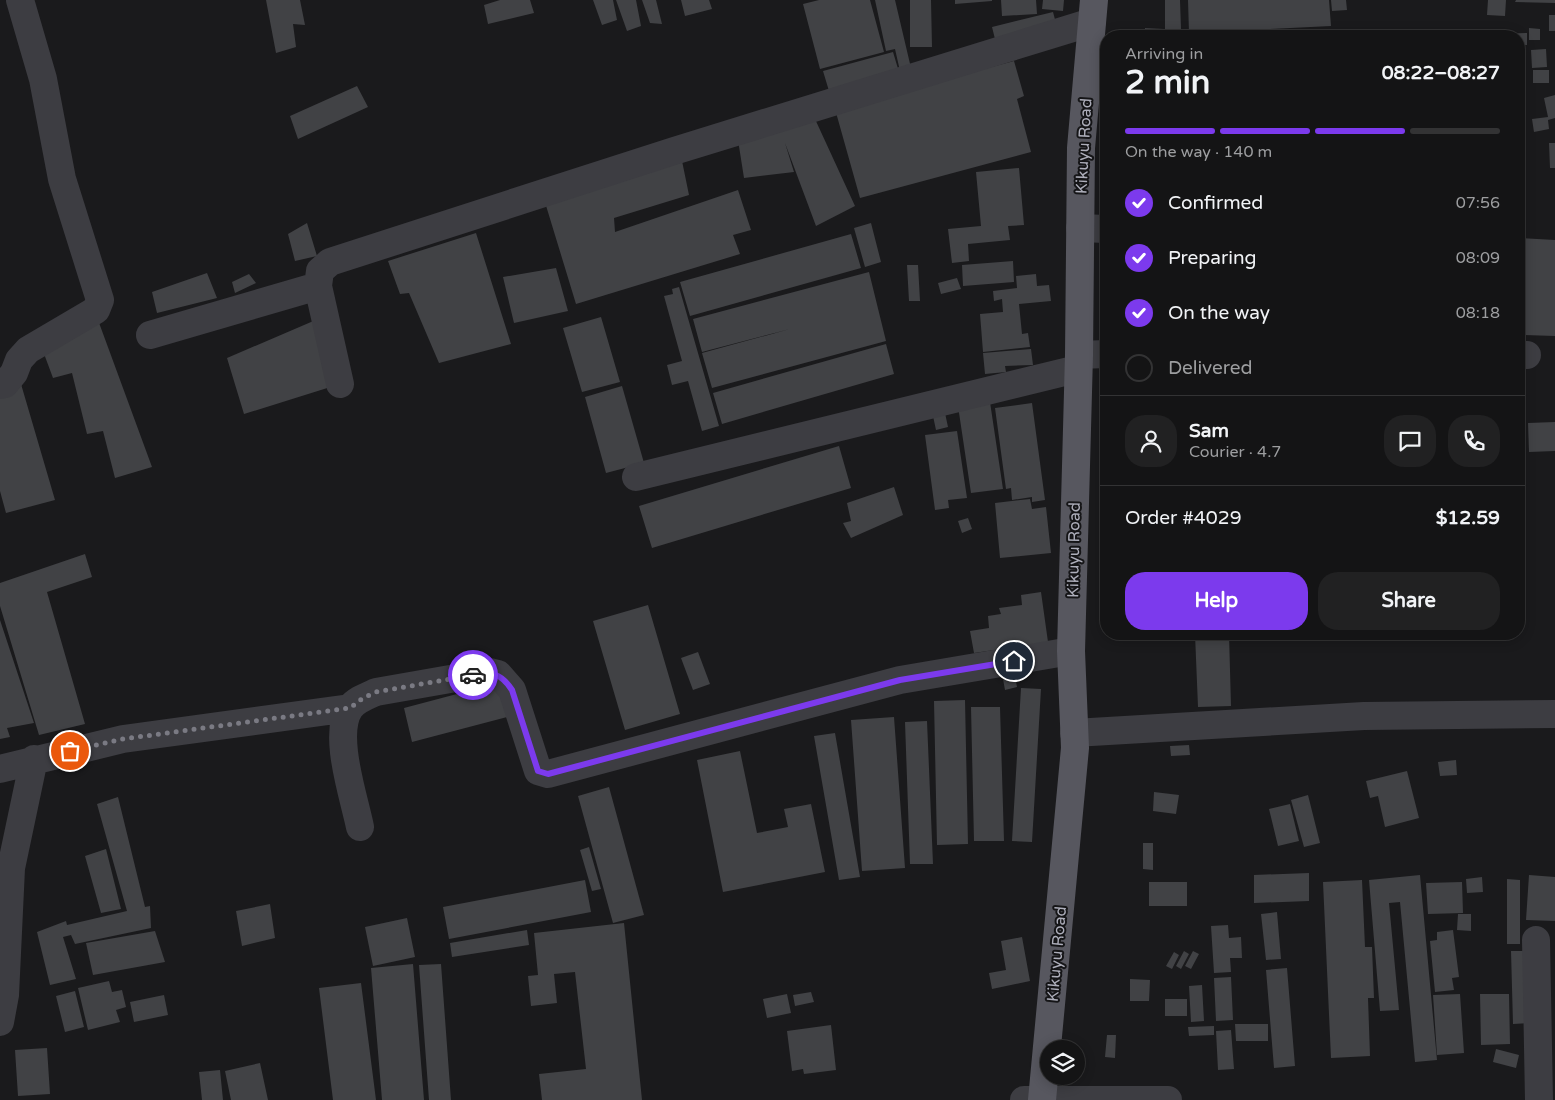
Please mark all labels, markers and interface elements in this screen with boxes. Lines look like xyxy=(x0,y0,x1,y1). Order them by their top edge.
text: Arriving in xyxy=(1125,44,1203,64)
text: 08:22–08:27 xyxy=(1382,62,1500,84)
text: 2 min xyxy=(1125,64,1210,102)
street label: Kikuyu Road xyxy=(1072,98,1096,194)
text: On the way · 140 m xyxy=(1125,142,1272,162)
icon: check xyxy=(1125,189,1153,217)
text: Confirmed xyxy=(1168,192,1263,214)
text: 07:56 xyxy=(1456,193,1500,213)
icon: check xyxy=(1125,244,1153,272)
text: Preparing xyxy=(1168,247,1257,269)
text: 08:09 xyxy=(1456,248,1500,268)
icon: check xyxy=(1125,299,1153,327)
text: On the way xyxy=(1168,302,1270,324)
text: 08:18 xyxy=(1456,303,1500,323)
text: Delivered xyxy=(1168,357,1253,379)
button: person xyxy=(1125,415,1177,467)
button: chat xyxy=(1384,415,1436,467)
button: phone xyxy=(1448,415,1500,467)
text: Sam xyxy=(1189,420,1229,442)
text: Courier · 4.7 xyxy=(1189,442,1281,462)
street label: Kikuyu Road xyxy=(1063,502,1085,598)
text: Order #4029 xyxy=(1125,507,1242,529)
text: $12.59 xyxy=(1436,507,1500,529)
button: Help xyxy=(1125,572,1308,630)
button: Share xyxy=(1318,572,1500,630)
pin xyxy=(993,640,1035,682)
icon: home xyxy=(1000,647,1028,675)
courier xyxy=(448,650,498,700)
icon: car xyxy=(459,661,487,689)
pin xyxy=(49,730,91,772)
icon: bag xyxy=(56,737,84,765)
street label: Kikuyu Road xyxy=(1043,905,1071,1003)
map controls xyxy=(1040,1040,1085,1085)
button: layers xyxy=(1040,1040,1085,1085)

